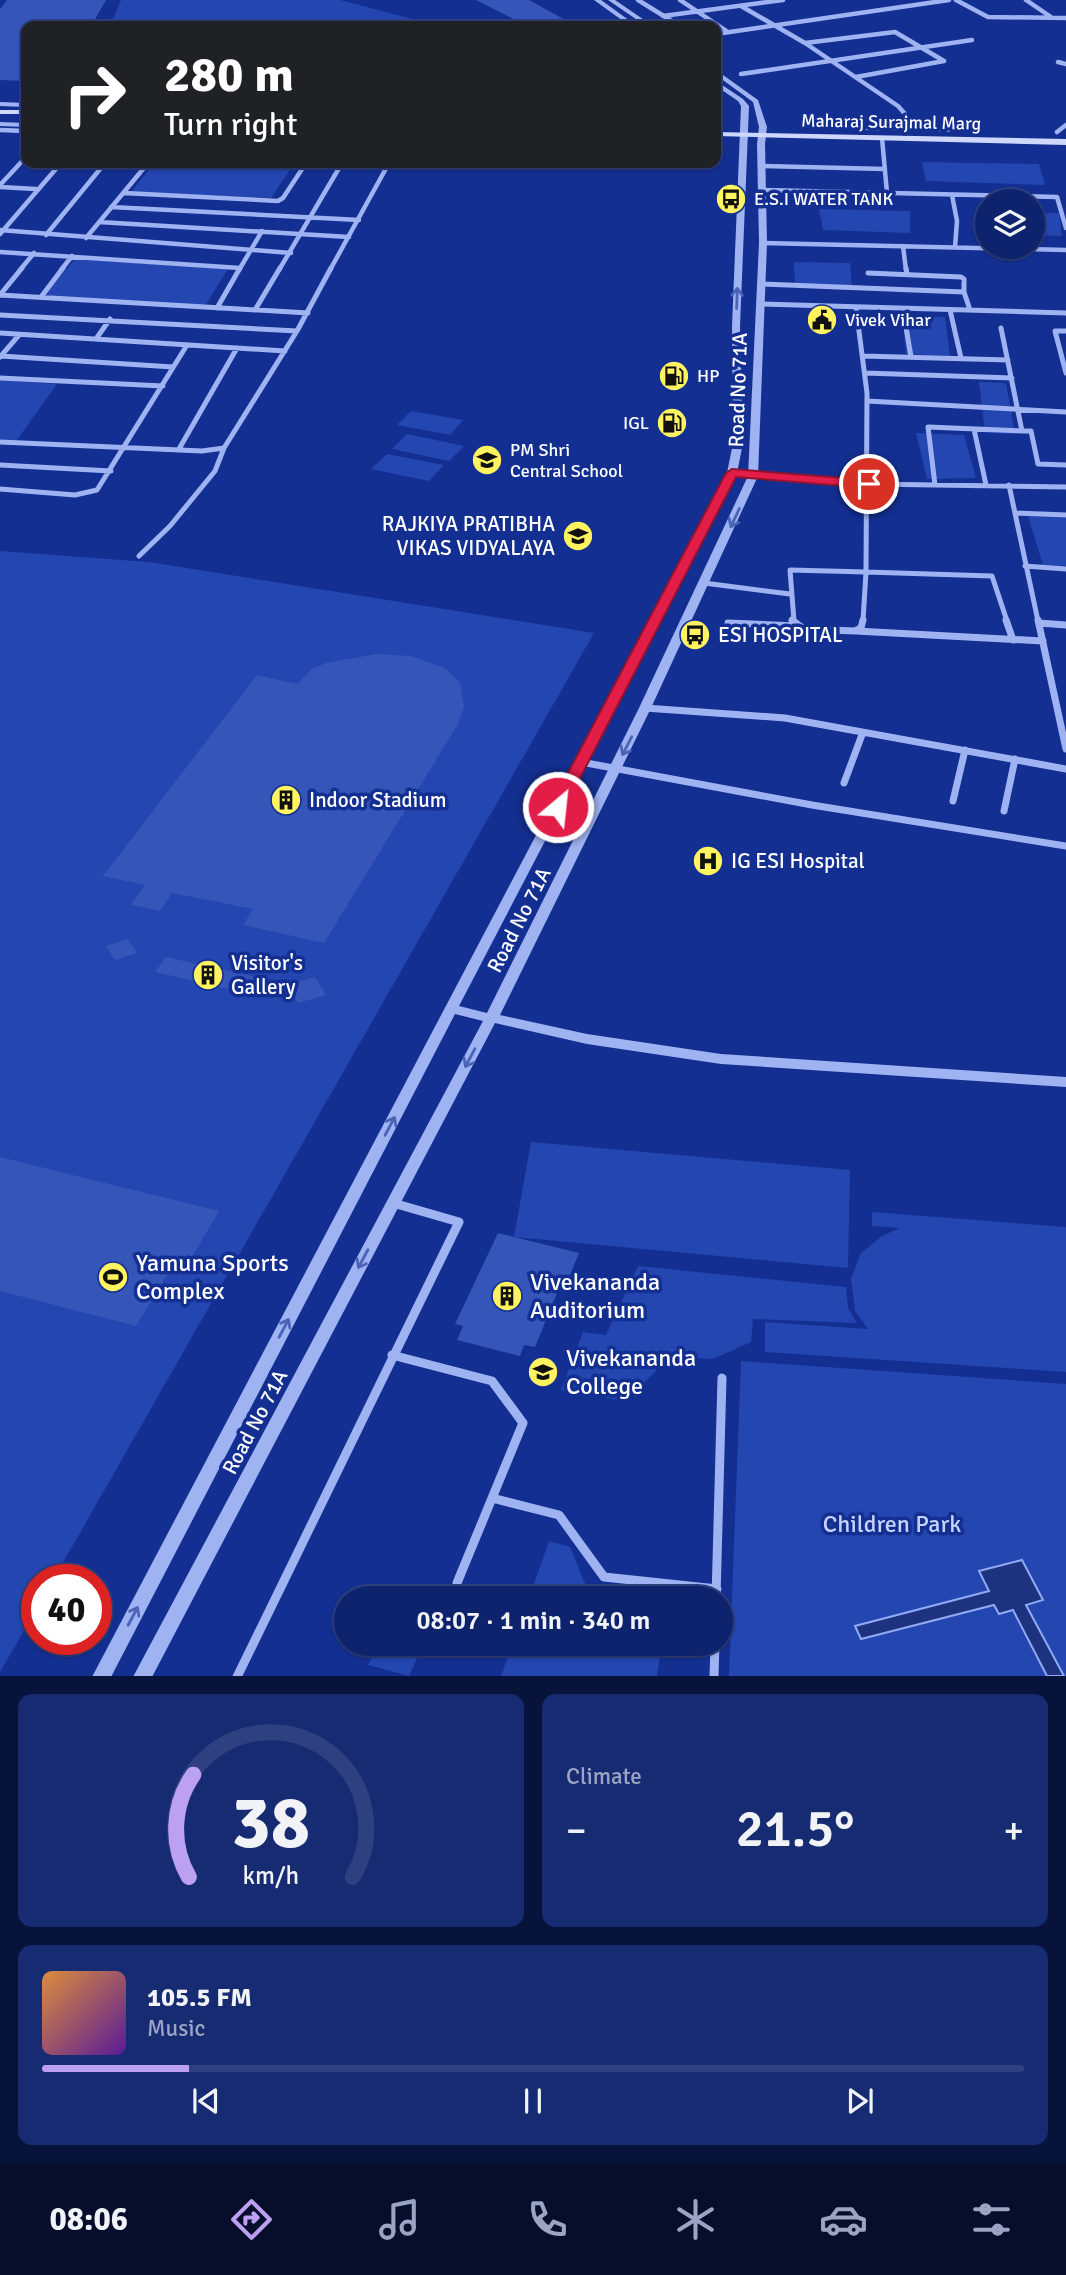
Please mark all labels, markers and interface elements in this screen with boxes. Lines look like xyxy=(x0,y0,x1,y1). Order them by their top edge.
text: 280 m xyxy=(164,45,294,105)
icon: right xyxy=(49,49,140,140)
text: Turn right xyxy=(164,105,297,144)
street label: Maharaj Surajmal Marg xyxy=(801,109,981,135)
bus stop icon: E.S.I WATER TANK xyxy=(714,182,748,216)
place label: E.S.I WATER TANK xyxy=(754,188,893,210)
map controls xyxy=(975,189,1045,259)
button: layers xyxy=(975,189,1045,259)
one-way arrow xyxy=(730,286,744,309)
public building icon: Vivek Vihar xyxy=(805,303,839,337)
place label: Vivek Vihar xyxy=(845,309,931,331)
street label: Road No 71A xyxy=(723,332,753,448)
fuel station icon: HP xyxy=(657,359,691,393)
place label: HP xyxy=(697,365,719,387)
fuel station icon: IGL xyxy=(655,406,689,440)
place label: IGL xyxy=(623,412,649,434)
place label: PM Shri Central School xyxy=(510,439,623,482)
school or university icon: PM Shri Central School xyxy=(470,443,504,477)
pin xyxy=(839,454,899,514)
icon: arrive xyxy=(850,465,888,503)
one-way arrow xyxy=(727,507,741,528)
place label: RAJKIYA PRATIBHA VIKAS VIDYALAYA xyxy=(382,511,555,561)
school or university icon: RAJKIYA PRATIBHA VIKAS VIDYALAYA xyxy=(561,519,595,553)
bus stop icon: ESI HOSPITAL xyxy=(678,618,712,652)
place label: ESI HOSPITAL xyxy=(718,622,843,648)
one-way arrow xyxy=(619,735,633,756)
position arrow xyxy=(521,770,595,844)
building icon: Indoor Stadium xyxy=(269,783,303,817)
place label: Indoor Stadium xyxy=(309,787,447,813)
hospital icon: IG ESI Hospital xyxy=(691,844,725,878)
place label: IG ESI Hospital xyxy=(731,848,865,874)
street label: Road No 71A xyxy=(481,863,557,977)
place label: Visitor's Gallery xyxy=(231,950,303,1000)
building icon: Visitor's Gallery xyxy=(191,958,225,992)
one-way arrow xyxy=(462,1047,476,1068)
one-way arrow xyxy=(383,1116,397,1137)
place label: Yamuna Sports Complex xyxy=(136,1248,289,1306)
one-way arrow xyxy=(356,1249,370,1269)
sports icon: Yamuna Sports Complex xyxy=(96,1260,130,1294)
place label: Vivekananda Auditorium xyxy=(530,1267,660,1325)
building icon: Vivekananda Auditorium xyxy=(490,1279,524,1313)
one-way arrow xyxy=(278,1318,291,1339)
place label: Vivekananda College xyxy=(566,1343,696,1401)
school or university icon: Vivekananda College xyxy=(526,1355,560,1389)
street label: Road No 71A xyxy=(217,1365,294,1479)
park label: Children Park xyxy=(823,1509,961,1539)
speed limit sign: 40 xyxy=(21,1564,112,1655)
text: 08:07 · 1 min · 340 m xyxy=(417,1605,650,1637)
one-way arrow xyxy=(127,1606,140,1627)
text: Climate xyxy=(566,1762,642,1791)
text: 38 xyxy=(232,1779,310,1868)
text: 21.5° xyxy=(736,1797,854,1861)
text: − xyxy=(566,1807,587,1854)
text: + xyxy=(1003,1807,1024,1854)
text: km/h xyxy=(243,1859,299,1890)
text: 105.5 FM xyxy=(147,1982,252,2014)
text: Music xyxy=(147,2014,205,2043)
icon: previous xyxy=(187,2082,225,2120)
icon: pause xyxy=(514,2082,552,2120)
icon: next xyxy=(841,2082,879,2120)
icon: directions xyxy=(227,2195,276,2244)
icon: music xyxy=(375,2195,424,2244)
icon: phone xyxy=(523,2195,572,2244)
icon: climate xyxy=(671,2195,720,2244)
icon: car xyxy=(819,2195,868,2244)
icon: filters xyxy=(967,2195,1016,2244)
text: 08:06 xyxy=(50,2200,128,2239)

